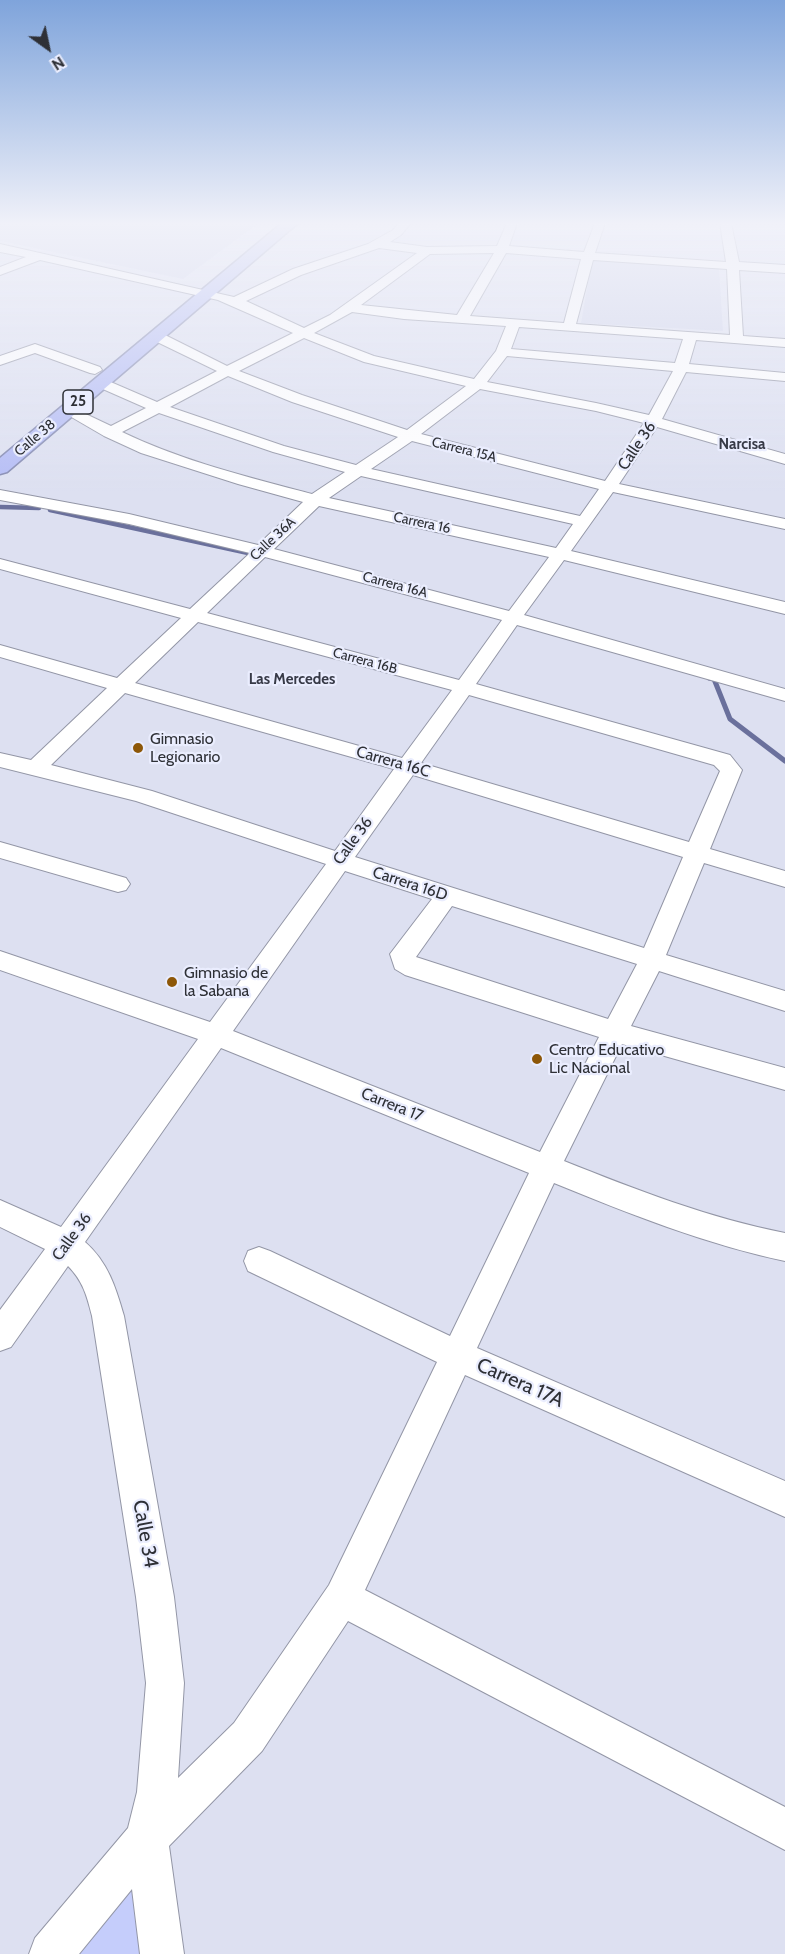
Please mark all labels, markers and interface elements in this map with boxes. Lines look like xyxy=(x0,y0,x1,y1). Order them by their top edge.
north arrow xyxy=(18,18,78,78)
text: N xyxy=(48,52,68,75)
road number: 25 xyxy=(63,390,93,414)
street label: Calle 38 xyxy=(11,416,59,460)
street label: Calle 36 xyxy=(614,418,660,474)
street label: Carrera 15A xyxy=(430,434,498,466)
district label: Narcisa xyxy=(719,436,765,454)
street label: Carrera 16 xyxy=(392,509,452,537)
street label: Calle 36A xyxy=(247,514,299,564)
street label: Carrera 16A xyxy=(361,568,429,602)
street label: Carrera 16B xyxy=(331,644,399,678)
district label: Las Mercedes xyxy=(249,671,335,689)
place label: Gimnasio Legionario xyxy=(150,729,220,767)
marker: Gimnasio Legionario xyxy=(131,741,145,755)
street label: Carrera 16C xyxy=(354,742,432,782)
street label: Calle 36 xyxy=(329,813,377,869)
street label: Carrera 16D xyxy=(370,863,450,905)
place label: Gimnasio de la Sabana xyxy=(184,963,268,1001)
marker: Gimnasio de la Sabana xyxy=(165,975,179,989)
place label: Centro Educativo Lic Nacional xyxy=(549,1040,664,1078)
marker: Centro Educativo Lic Nacional xyxy=(530,1052,544,1066)
street label: Carrera 17 xyxy=(358,1084,426,1126)
street label: Calle 36 xyxy=(48,1209,96,1265)
street label: Carrera 17A xyxy=(473,1353,567,1413)
street label: Calle 34 xyxy=(127,1498,163,1570)

